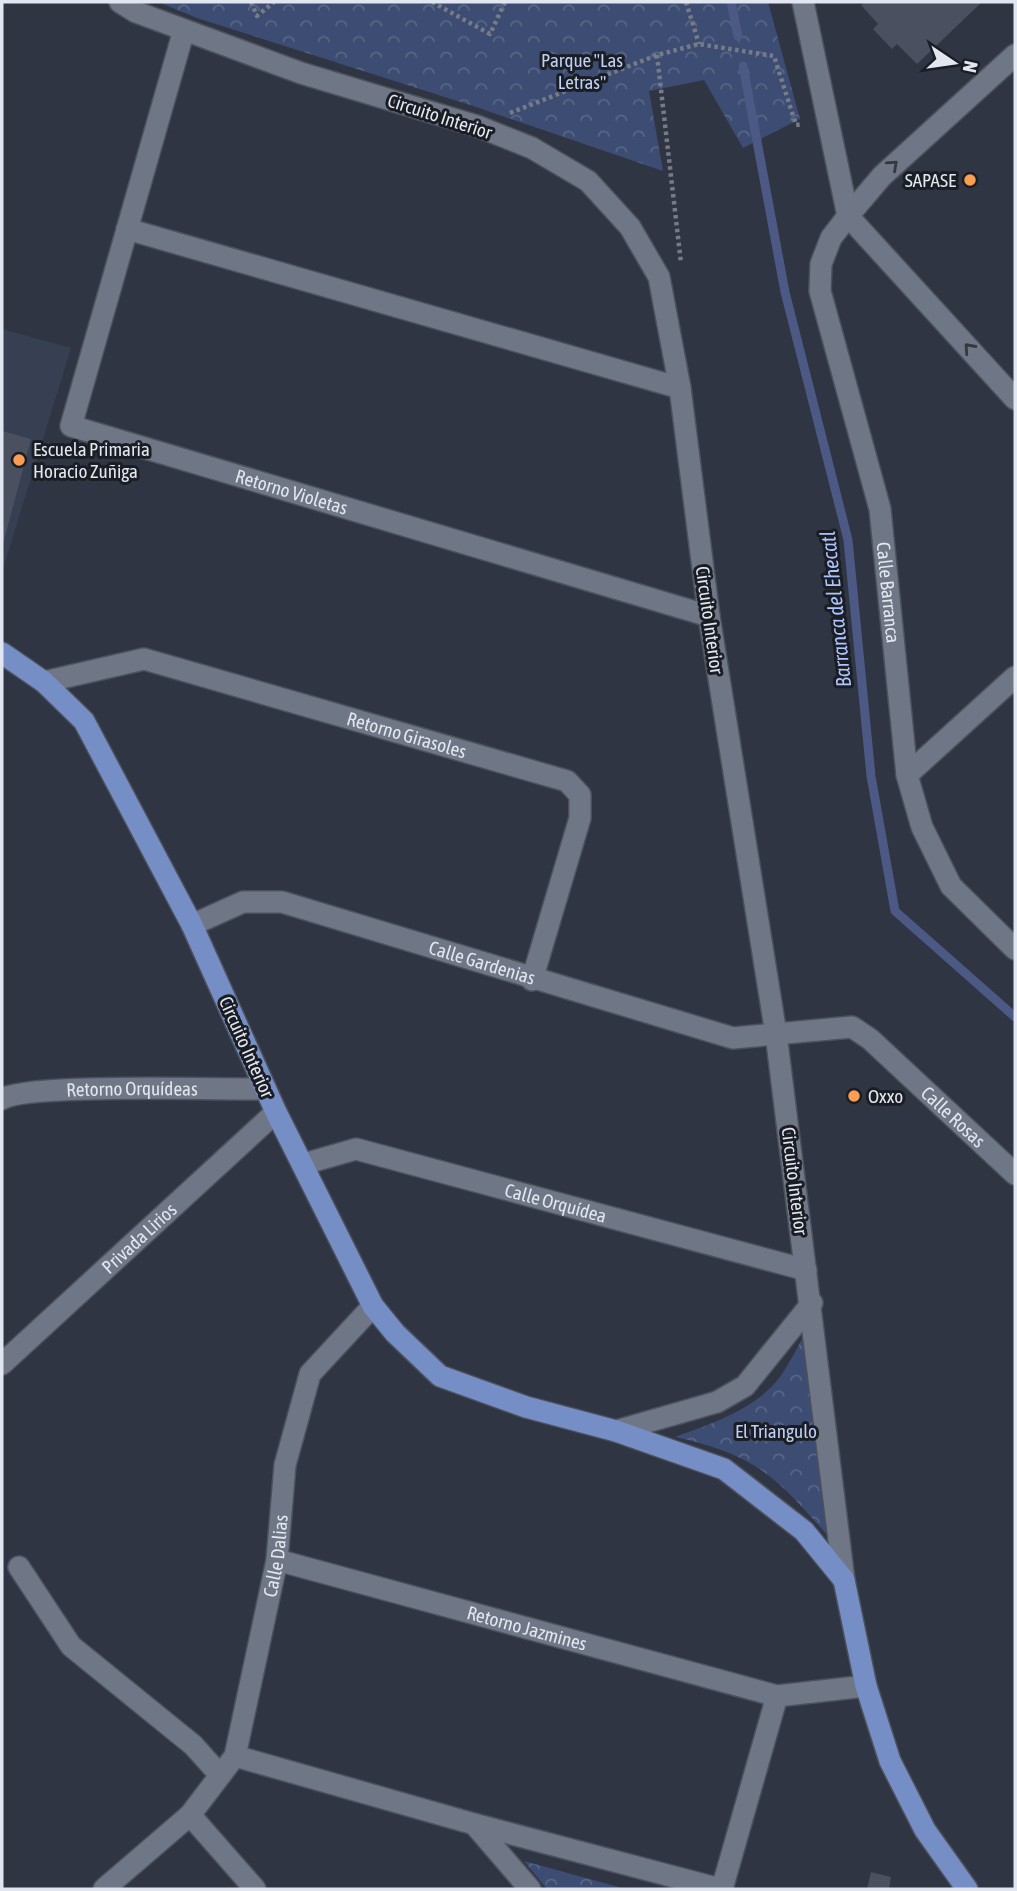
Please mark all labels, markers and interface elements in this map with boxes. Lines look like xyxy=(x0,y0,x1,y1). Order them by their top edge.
north arrow xyxy=(919,28,989,98)
park label: Parque "Las Letras" xyxy=(541,49,623,93)
text: N xyxy=(959,59,983,75)
street label: Circuito Interior xyxy=(385,89,495,143)
one-way arrow xyxy=(885,161,898,173)
place label: SAPASE xyxy=(905,169,956,191)
marker: SAPASE xyxy=(962,172,978,188)
one-way arrow xyxy=(965,343,977,356)
place label: Escuela Primaria Horacio Zuñiga xyxy=(33,438,150,482)
marker: Escuela Primaria Horacio Zuñiga xyxy=(11,452,27,468)
street label: Retorno Violetas xyxy=(233,465,351,519)
water label: Barranca del Ehecatl xyxy=(815,530,855,689)
street label: Calle Barranca xyxy=(872,541,905,644)
street label: Circuito Interior xyxy=(692,565,728,676)
street label: Retorno Girasoles xyxy=(344,707,469,762)
street label: Calle Gardenias xyxy=(426,936,538,989)
street label: Circuito Interior xyxy=(215,993,279,1101)
street label: Retorno Orquídeas xyxy=(66,1077,198,1101)
street label: Calle Rosas xyxy=(917,1082,990,1152)
place label: Oxxo xyxy=(868,1085,903,1107)
marker: Oxxo xyxy=(846,1088,862,1104)
street label: Circuito Interior xyxy=(777,1126,813,1237)
street label: Calle Orquídea xyxy=(503,1179,609,1227)
street label: Privada Lirios xyxy=(97,1198,181,1278)
park label: El Triangulo xyxy=(735,1420,817,1442)
street label: Calle Dalias xyxy=(258,1514,292,1599)
street label: Retorno Jazmines xyxy=(465,1601,590,1655)

